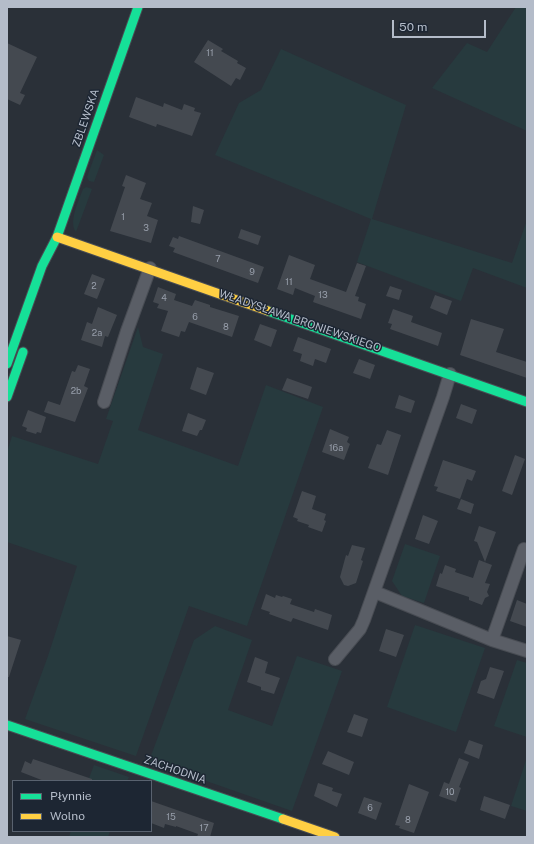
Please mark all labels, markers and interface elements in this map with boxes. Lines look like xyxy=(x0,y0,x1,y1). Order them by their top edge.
scale bar xyxy=(394,12,488,38)
text: 50 m xyxy=(399,20,427,34)
house number: 11 xyxy=(206,48,214,58)
street label: ZBLEWSKA xyxy=(70,87,102,149)
house number: 1 xyxy=(121,212,125,222)
house number: 3 xyxy=(143,223,149,233)
house number: 7 xyxy=(215,254,221,264)
house number: 9 xyxy=(249,267,255,277)
house number: 11 xyxy=(285,277,293,287)
house number: 2 xyxy=(91,281,97,291)
street label: WŁADYSŁAWA BRONIEWSKIEGO xyxy=(217,287,383,355)
house number: 13 xyxy=(318,290,328,300)
house number: 4 xyxy=(161,293,167,303)
house number: 6 xyxy=(192,312,198,322)
house number: 8 xyxy=(223,322,229,332)
house number: 2a xyxy=(92,328,102,338)
house number: 2b xyxy=(71,386,81,396)
house number: 16a xyxy=(329,443,343,453)
street label: ZACHODNIA xyxy=(142,753,208,787)
legend xyxy=(12,780,152,832)
house number: 10 xyxy=(445,787,455,797)
text: Płynnie xyxy=(50,789,92,803)
house number: 6 xyxy=(367,803,373,813)
text: Wolno xyxy=(50,809,85,823)
house number: 15 xyxy=(166,812,176,822)
house number: 8 xyxy=(405,815,411,825)
house number: 17 xyxy=(199,823,209,833)

